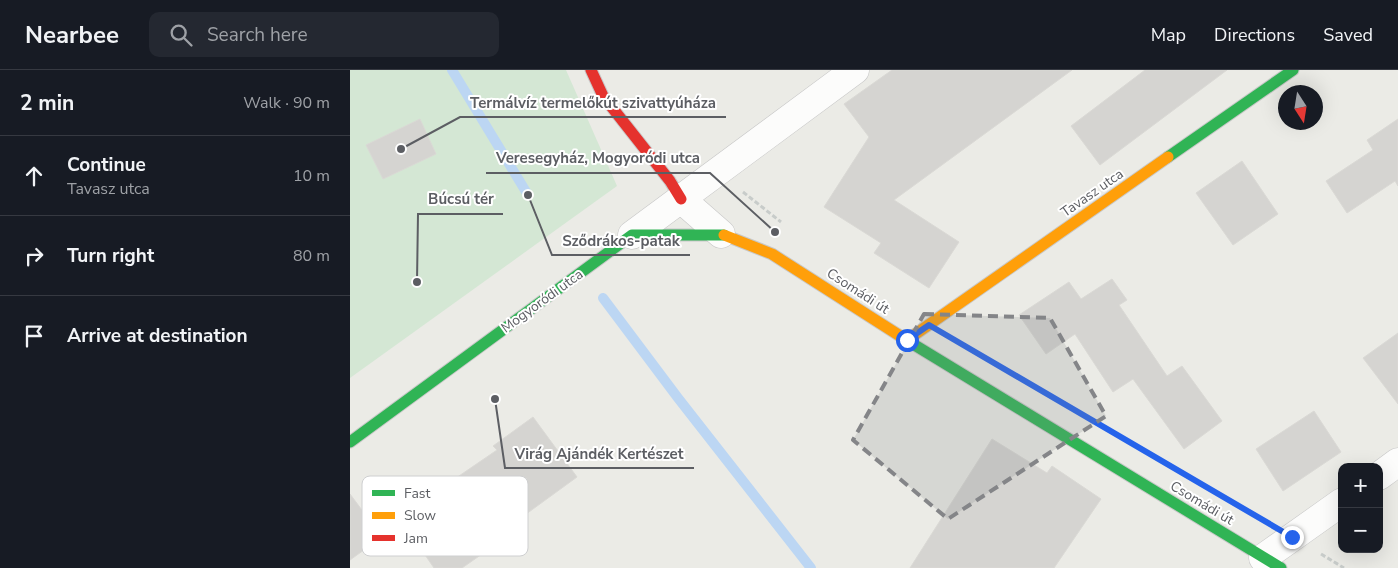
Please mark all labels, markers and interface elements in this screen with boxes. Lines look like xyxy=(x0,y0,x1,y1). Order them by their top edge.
search box xyxy=(149,12,499,57)
text: Nearbee xyxy=(25,19,119,51)
icon: search xyxy=(167,21,195,49)
text: Search here xyxy=(207,22,308,48)
text: Map xyxy=(1151,23,1186,47)
text: Directions xyxy=(1214,23,1295,47)
text: Saved xyxy=(1323,23,1373,47)
north arrow xyxy=(1278,85,1323,130)
callout: Termálvíz termelőkút szivattyúháza xyxy=(460,87,726,117)
text: 2 min xyxy=(20,89,74,117)
text: Walk · 90 m xyxy=(243,92,330,114)
text: Termálvíz termelőkút szivattyúháza xyxy=(470,93,716,113)
callout: Veresegyház, Mogyoródi utca xyxy=(486,143,710,173)
text: Veresegyház, Mogyoródi utca xyxy=(495,148,700,168)
text: Continue xyxy=(67,152,146,178)
icon: ahead xyxy=(20,162,48,190)
street label: Tavasz utca xyxy=(1057,164,1127,222)
text: 10 m xyxy=(293,165,330,187)
text: Tavasz utca xyxy=(67,178,150,200)
callout: Búcsú tér xyxy=(418,184,503,214)
text: Búcsú tér xyxy=(428,189,494,209)
callout: Sződrákos-patak xyxy=(552,225,690,255)
text: Sződrákos-patak xyxy=(562,231,681,251)
icon: right xyxy=(20,242,48,270)
text: Turn right xyxy=(67,243,154,269)
text: 80 m xyxy=(293,245,330,267)
street label: Csomádi út xyxy=(823,264,893,318)
street label: Mogyoródi utca xyxy=(497,265,587,337)
icon: arrive xyxy=(20,322,48,350)
text: Arrive at destination xyxy=(67,323,248,349)
route start xyxy=(896,329,919,352)
callout: Virág Ajándék Kertészet xyxy=(505,438,694,468)
text: Virág Ajándék Kertészet xyxy=(514,444,684,464)
map controls xyxy=(1338,463,1383,553)
button: + xyxy=(1338,463,1383,508)
legend xyxy=(362,476,528,556)
street label: Csomádi út xyxy=(1167,477,1237,529)
text: Fast xyxy=(404,484,430,503)
text: Slow xyxy=(404,506,436,525)
button: − xyxy=(1338,508,1383,553)
route end xyxy=(1281,526,1304,549)
text: Jam xyxy=(403,529,428,548)

